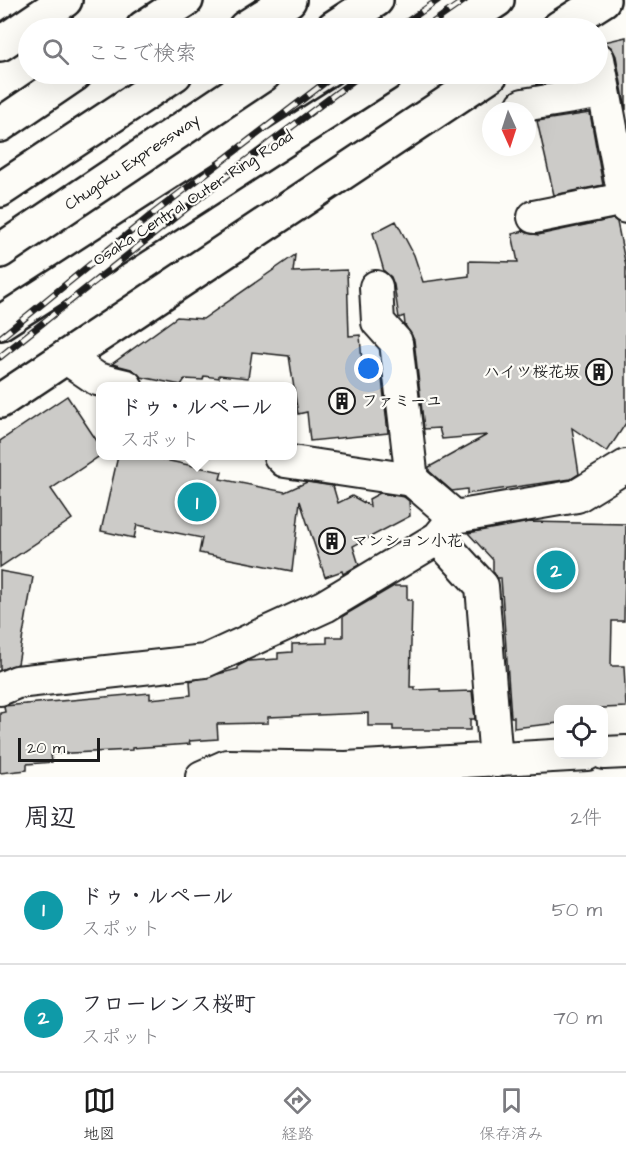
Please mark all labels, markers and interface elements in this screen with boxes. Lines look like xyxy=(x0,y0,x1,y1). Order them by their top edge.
search box xyxy=(18,18,608,84)
icon: search xyxy=(39,35,72,68)
text: ここで検索 xyxy=(87,38,197,69)
north arrow xyxy=(482,102,536,156)
street label: Chugoku Expressway xyxy=(60,108,205,216)
street label: Osaka Central Outer Ring Road xyxy=(89,125,298,272)
your location xyxy=(354,354,383,383)
building icon: ハイツ桜花坂 xyxy=(584,357,614,387)
place label: ハイツ桜花坂 xyxy=(484,361,580,383)
popup xyxy=(96,382,297,460)
building icon: ファミーユ xyxy=(327,386,357,416)
place label: ファミーユ xyxy=(362,390,442,412)
text: ドゥ・ルペール xyxy=(120,392,273,423)
text: スポット xyxy=(120,426,200,454)
pin: 1 xyxy=(178,480,216,524)
building icon: マンション小花 xyxy=(317,526,347,556)
place label: マンション小花 xyxy=(352,530,463,552)
pin: 2 xyxy=(536,548,576,592)
map controls xyxy=(554,705,608,759)
button: locate xyxy=(554,705,608,759)
scale bar xyxy=(18,735,100,762)
text: 20 m xyxy=(27,737,65,759)
text: 周辺 xyxy=(24,800,76,836)
text: 2件 xyxy=(571,804,602,832)
text: ドゥ・ルペール xyxy=(81,881,234,912)
text: 1 xyxy=(42,896,45,924)
text: 50 m xyxy=(552,896,602,924)
text: スポット xyxy=(81,915,161,943)
text: フローレンス桜町 xyxy=(81,989,256,1020)
text: 2 xyxy=(38,1004,49,1032)
text: 70 m xyxy=(554,1004,602,1032)
text: スポット xyxy=(81,1023,161,1051)
tab: 地図 xyxy=(83,1084,116,1145)
tab: 経路 xyxy=(281,1084,314,1145)
tab: 保存済み xyxy=(479,1084,543,1145)

